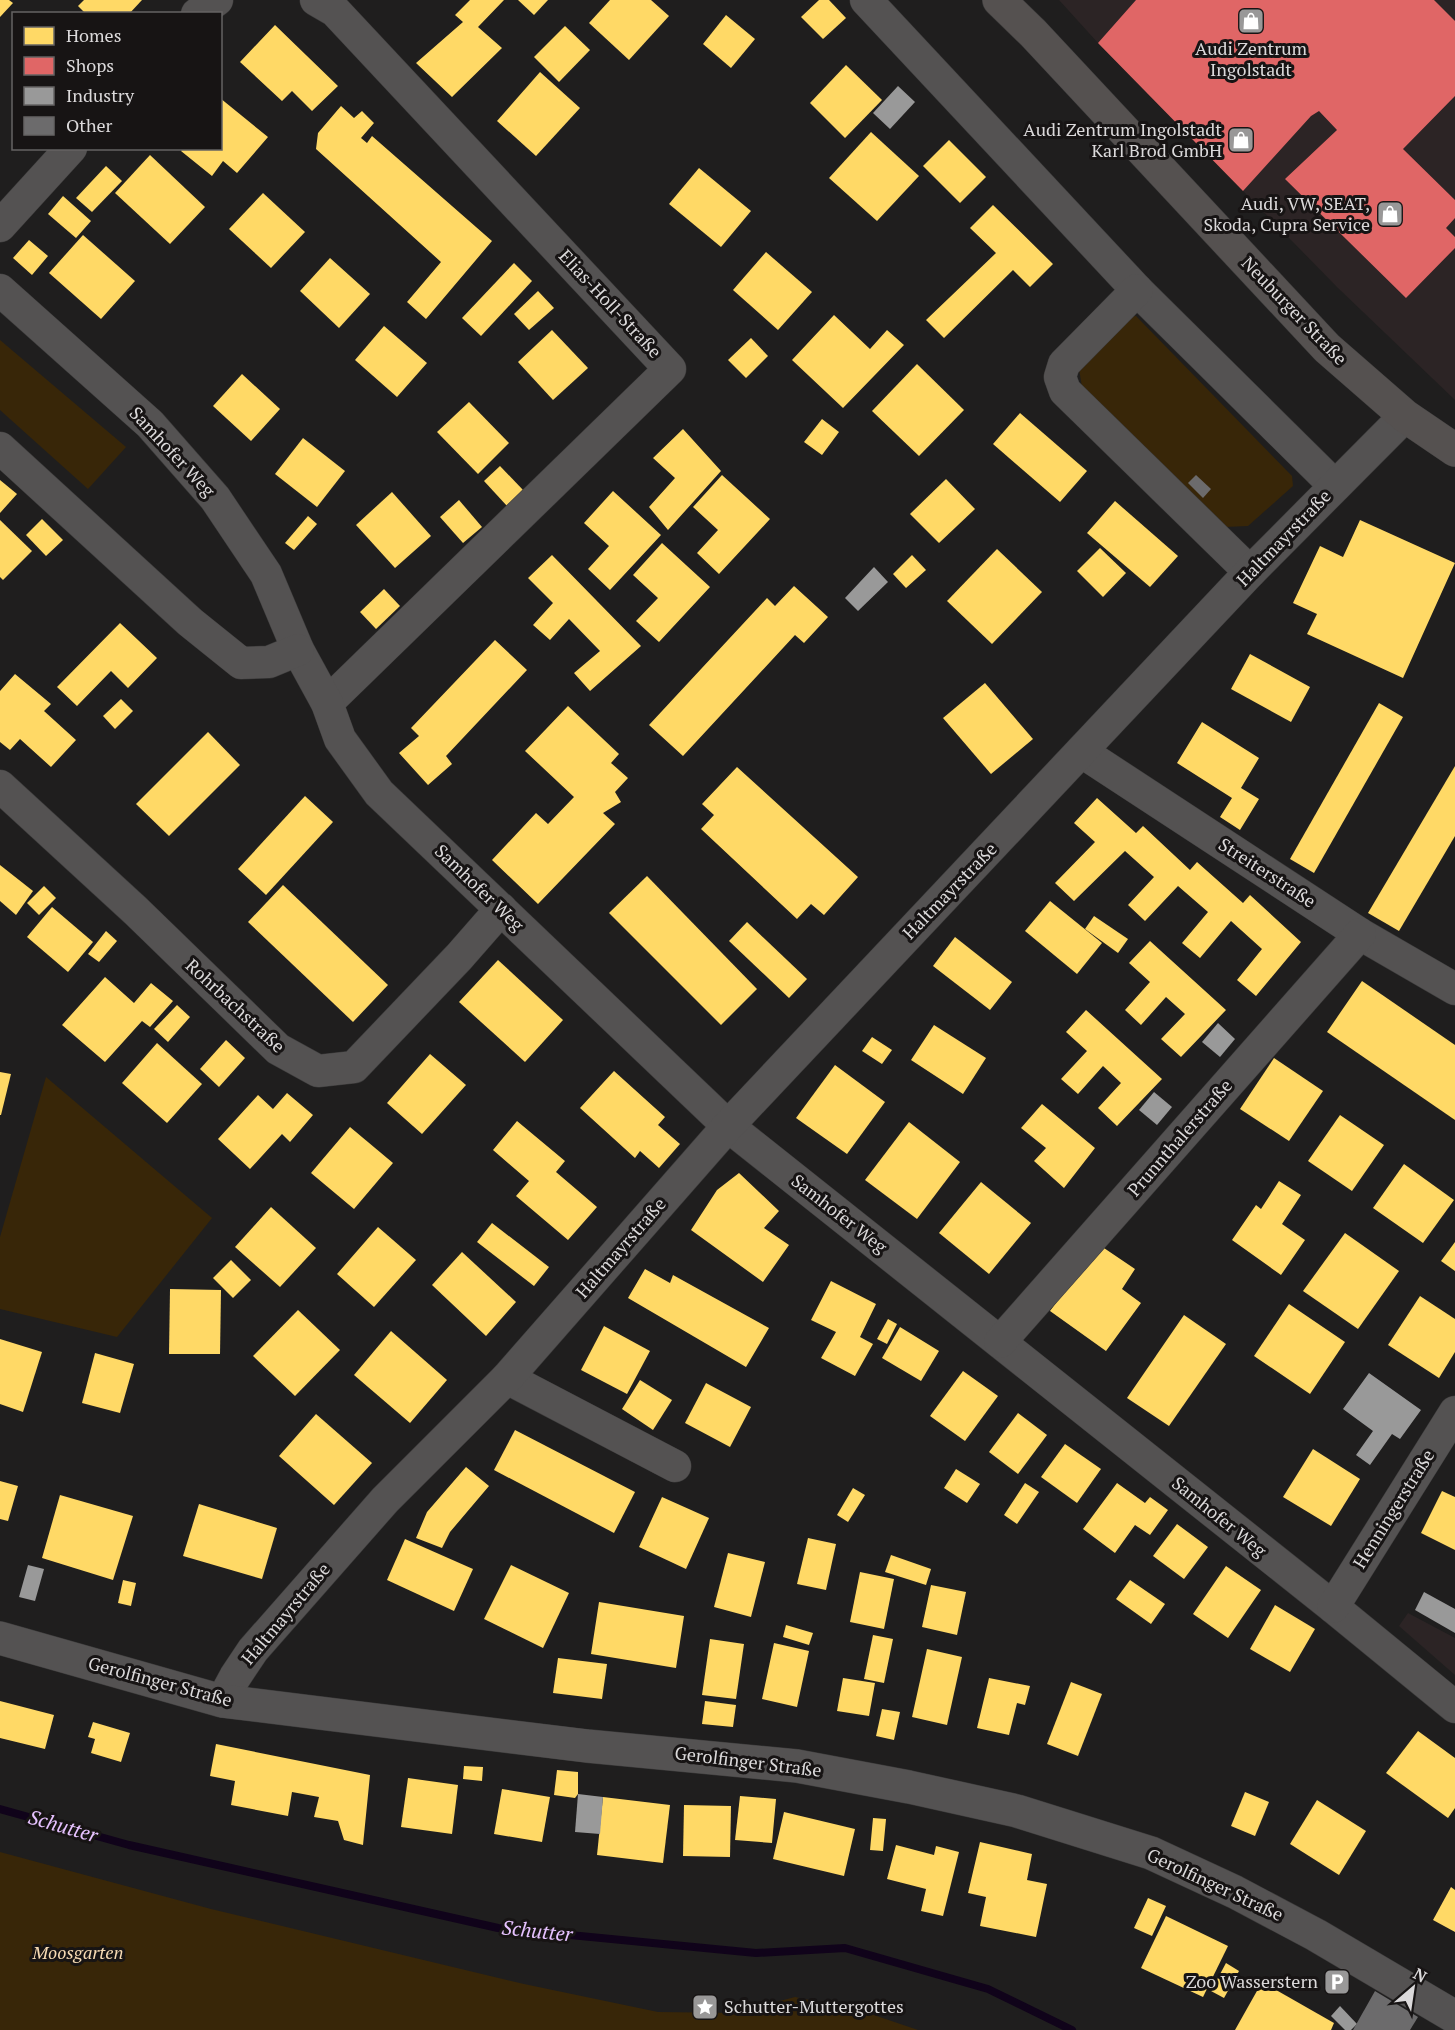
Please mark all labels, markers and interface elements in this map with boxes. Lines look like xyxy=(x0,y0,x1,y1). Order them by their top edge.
shop icon: Audi Zentrum Ingolstadt xyxy=(1236,6,1266,36)
legend xyxy=(12,12,222,150)
text: Homes xyxy=(66,23,121,47)
place label: Audi Zentrum Ingolstadt xyxy=(1195,36,1308,81)
text: Shops xyxy=(66,53,114,77)
text: Industry xyxy=(66,83,135,107)
text: Other xyxy=(66,113,113,137)
place label: Audi Zentrum Ingolstadt Karl Brod GmbH xyxy=(1023,117,1222,162)
shop icon: Audi Zentrum Ingolstadt Karl Brod GmbH xyxy=(1226,125,1256,155)
place label: Audi, VW, SEAT, Skoda, Cupra Service xyxy=(1203,191,1370,236)
shop icon: Audi, VW, SEAT, Skoda, Cupra Service xyxy=(1375,199,1405,229)
street label: Elias-Holl-Straße xyxy=(554,244,667,363)
street label: Neuburger Straße xyxy=(1237,251,1353,370)
street label: Samhofer Weg xyxy=(125,401,221,502)
street label: Haltmayrstraße xyxy=(1231,484,1336,591)
street label: Streiterstraße xyxy=(1214,832,1321,913)
street label: Haltmayrstraße xyxy=(897,837,1002,944)
street label: Samhofer Weg xyxy=(430,839,530,936)
street label: Rohrbachstraße xyxy=(181,953,290,1057)
street label: Prunnthalerstraße xyxy=(1122,1074,1237,1201)
street label: Samhofer Weg xyxy=(787,1168,893,1258)
street label: Haltmayrstraße xyxy=(570,1192,671,1303)
street label: Henningerstraße xyxy=(1347,1444,1439,1573)
street label: Samhofer Weg xyxy=(1167,1471,1272,1562)
street label: Haltmayrstraße xyxy=(236,1557,335,1669)
street label: Gerolfinger Straße xyxy=(86,1650,235,1712)
street label: Gerolfinger Straße xyxy=(673,1740,823,1782)
water label: Schutter xyxy=(25,1803,102,1849)
street label: Gerolfinger Straße xyxy=(1143,1842,1288,1926)
water label: Schutter xyxy=(500,1913,575,1948)
park label: Moosgarten xyxy=(32,1940,123,1964)
north arrow xyxy=(1383,1958,1443,2018)
text: N xyxy=(1410,1962,1431,1987)
parking icon: Zoo Wasserstern xyxy=(1322,1967,1352,1997)
place label: Zoo Wasserstern xyxy=(1186,1969,1318,1993)
place icon: Schutter-Muttergottes xyxy=(690,1992,720,2022)
place label: Schutter-Muttergottes xyxy=(724,1994,904,2018)

